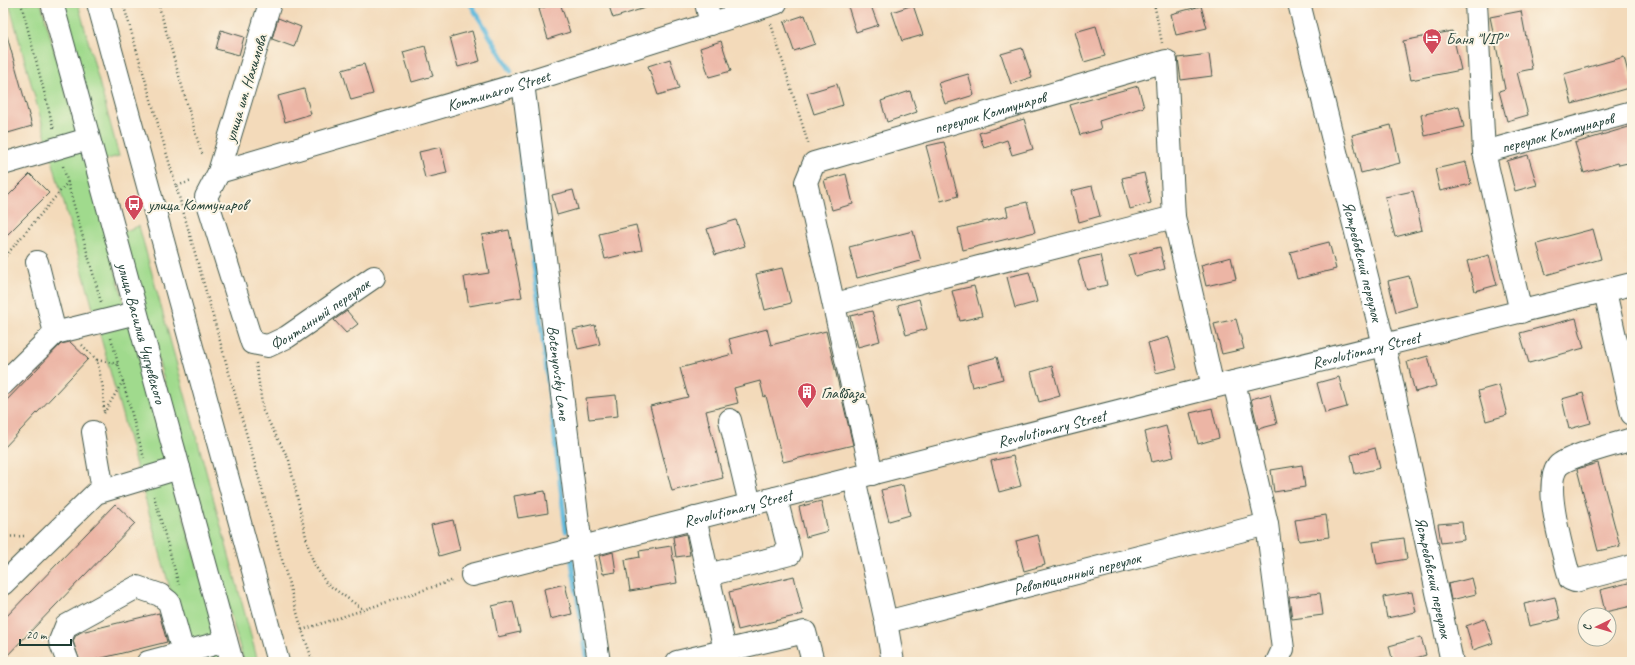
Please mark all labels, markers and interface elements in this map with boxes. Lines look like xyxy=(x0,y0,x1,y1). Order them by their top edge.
hotel icon: Баня "VIP" xyxy=(1421,27,1443,55)
place label: Баня "VIP" xyxy=(1446,29,1509,49)
street label: улица им. Нахимова xyxy=(220,31,272,145)
street label: Kommunarov Street xyxy=(445,66,554,116)
street label: переулок Коммунаров xyxy=(932,87,1051,139)
street label: переулок Коммунаров xyxy=(1499,108,1619,158)
bus stop icon: улица Коммунаров xyxy=(123,193,145,221)
place label: улица Коммунаров xyxy=(147,195,251,215)
street label: Ястребовский переулок xyxy=(1338,199,1387,326)
street label: улица Василия Чугуевского xyxy=(112,259,170,407)
street label: Фонтанный переулок xyxy=(267,273,375,355)
street label: Botenyovsky Lane xyxy=(542,324,574,423)
street label: Revolutionary Street xyxy=(1310,327,1425,373)
building icon: Главбаза xyxy=(796,381,818,409)
place label: Главбаза xyxy=(821,383,866,403)
street label: Revolutionary Street xyxy=(996,405,1111,452)
street label: Revolutionary Street xyxy=(682,485,797,532)
street label: Ястребовский переулок xyxy=(1410,515,1456,642)
street label: Революционный переулок xyxy=(1011,547,1145,600)
north arrow xyxy=(1577,607,1617,647)
scale bar xyxy=(20,621,71,647)
text: С xyxy=(1580,623,1594,631)
text: 20 m xyxy=(26,627,48,643)

